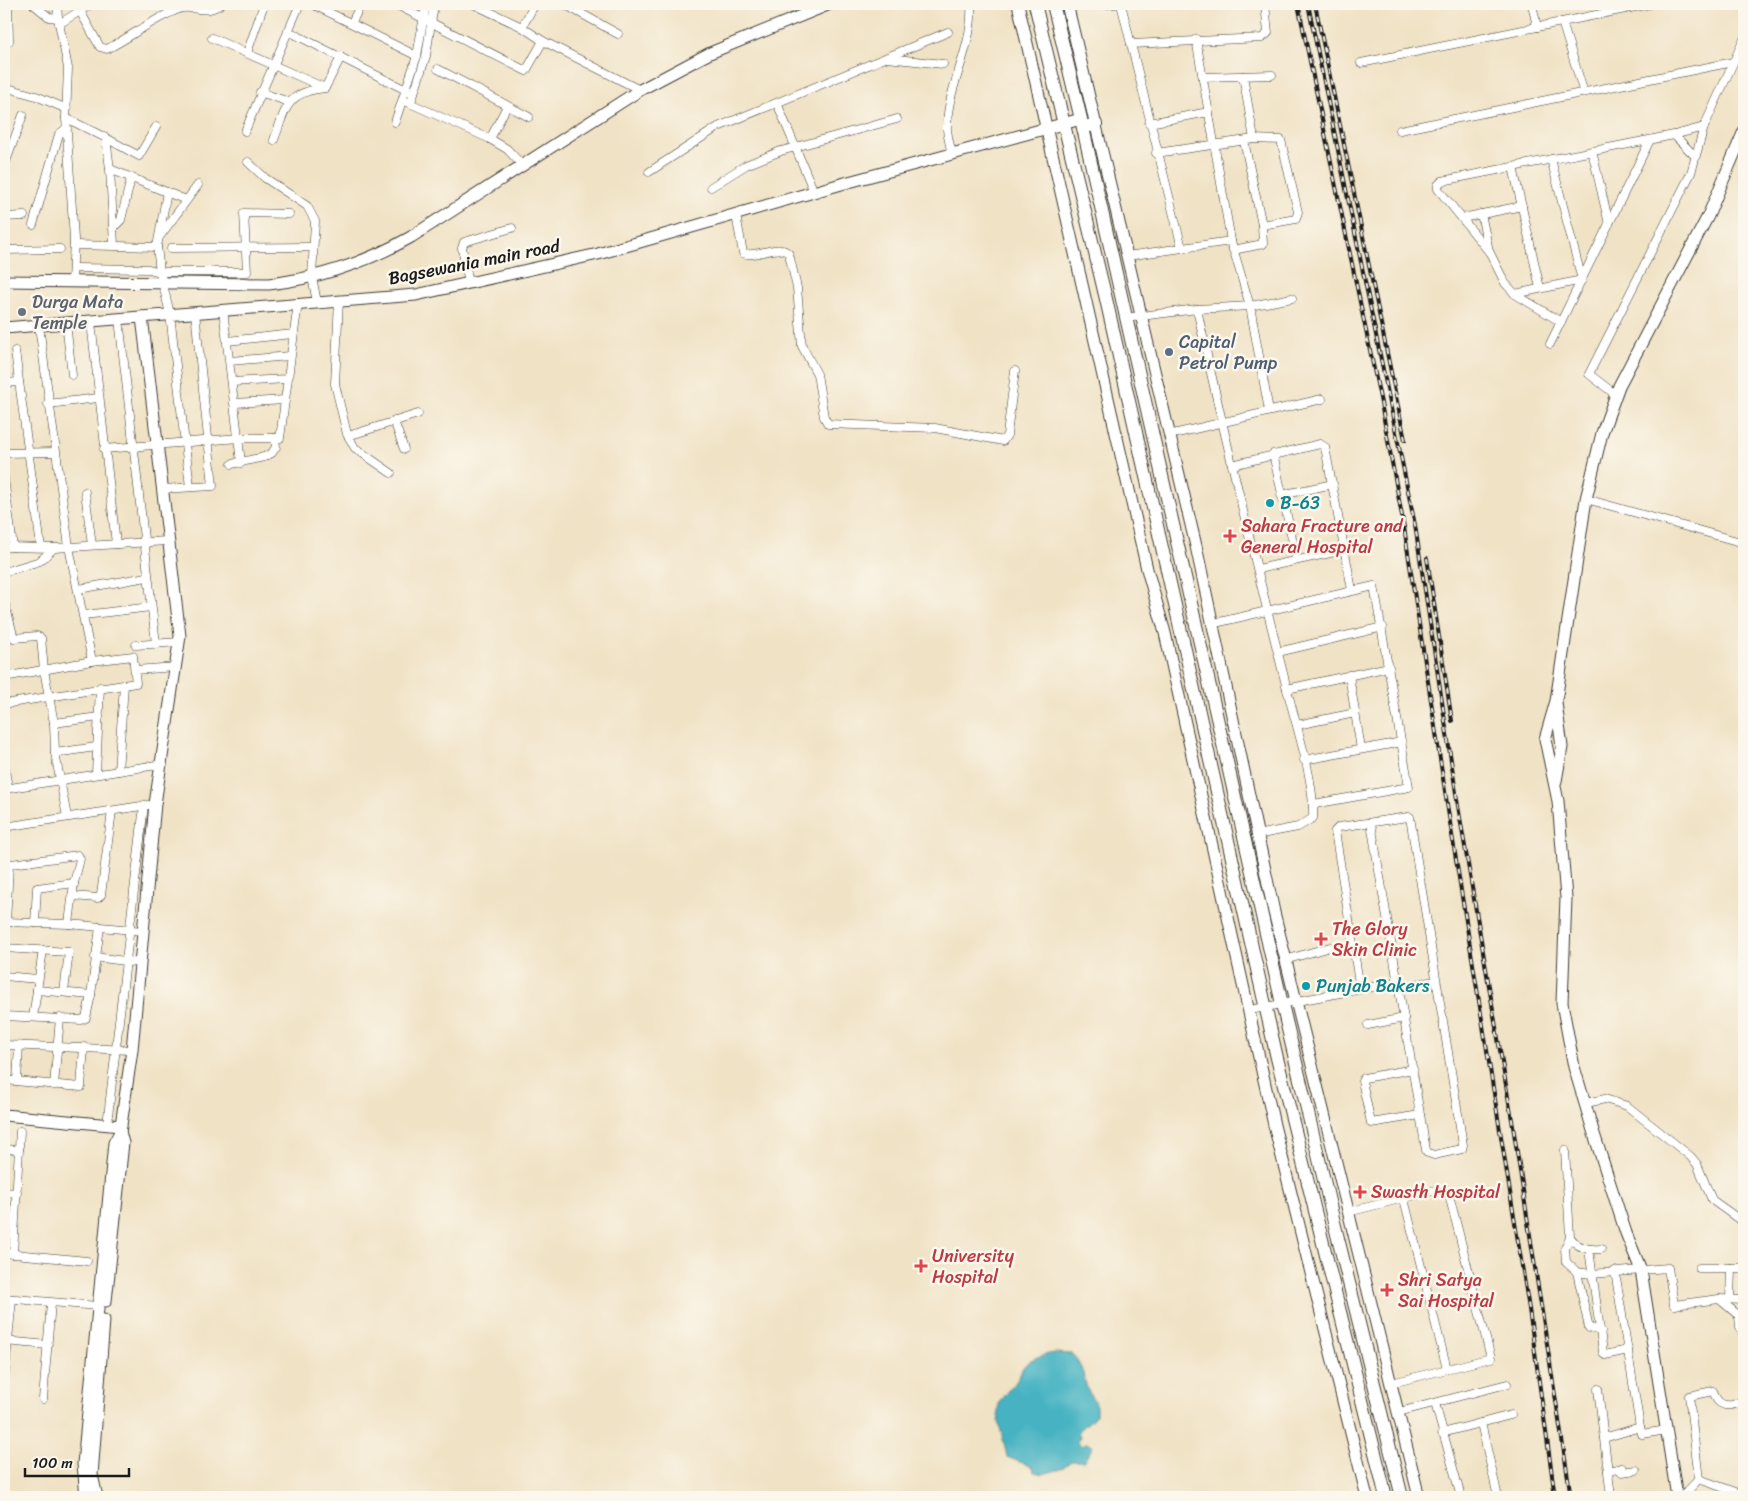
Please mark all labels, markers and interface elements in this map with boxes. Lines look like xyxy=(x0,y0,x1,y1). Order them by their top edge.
street label: Bagsewania main road xyxy=(385,229,564,294)
place label: Durga Mata Temple xyxy=(32,286,123,339)
marker: Durga Mata Temple xyxy=(16,306,28,318)
place label: Capital Petrol Pump xyxy=(1179,326,1278,379)
marker: Capital Petrol Pump xyxy=(1163,346,1175,358)
place label: B-63 xyxy=(1280,487,1320,519)
marker: B-63 xyxy=(1264,497,1276,509)
place label: Sahara Fracture and General Hospital xyxy=(1241,510,1404,563)
marker: Sahara Fracture and General Hospital xyxy=(1223,529,1237,543)
place label: The Glory Skin Clinic xyxy=(1332,913,1417,966)
marker: The Glory Skin Clinic xyxy=(1314,932,1328,946)
place label: Punjab Bakers xyxy=(1316,970,1430,1002)
marker: Punjab Bakers xyxy=(1300,980,1312,992)
place label: Swasth Hospital xyxy=(1371,1176,1501,1208)
marker: Swasth Hospital xyxy=(1353,1185,1367,1199)
place label: University Hospital xyxy=(932,1240,1015,1293)
marker: University Hospital xyxy=(914,1259,928,1273)
place label: Shri Satya Sai Hospital xyxy=(1398,1264,1495,1317)
marker: Shri Satya Sai Hospital xyxy=(1380,1283,1394,1297)
scale bar xyxy=(25,1446,129,1478)
text: 100 m xyxy=(32,1450,73,1476)

